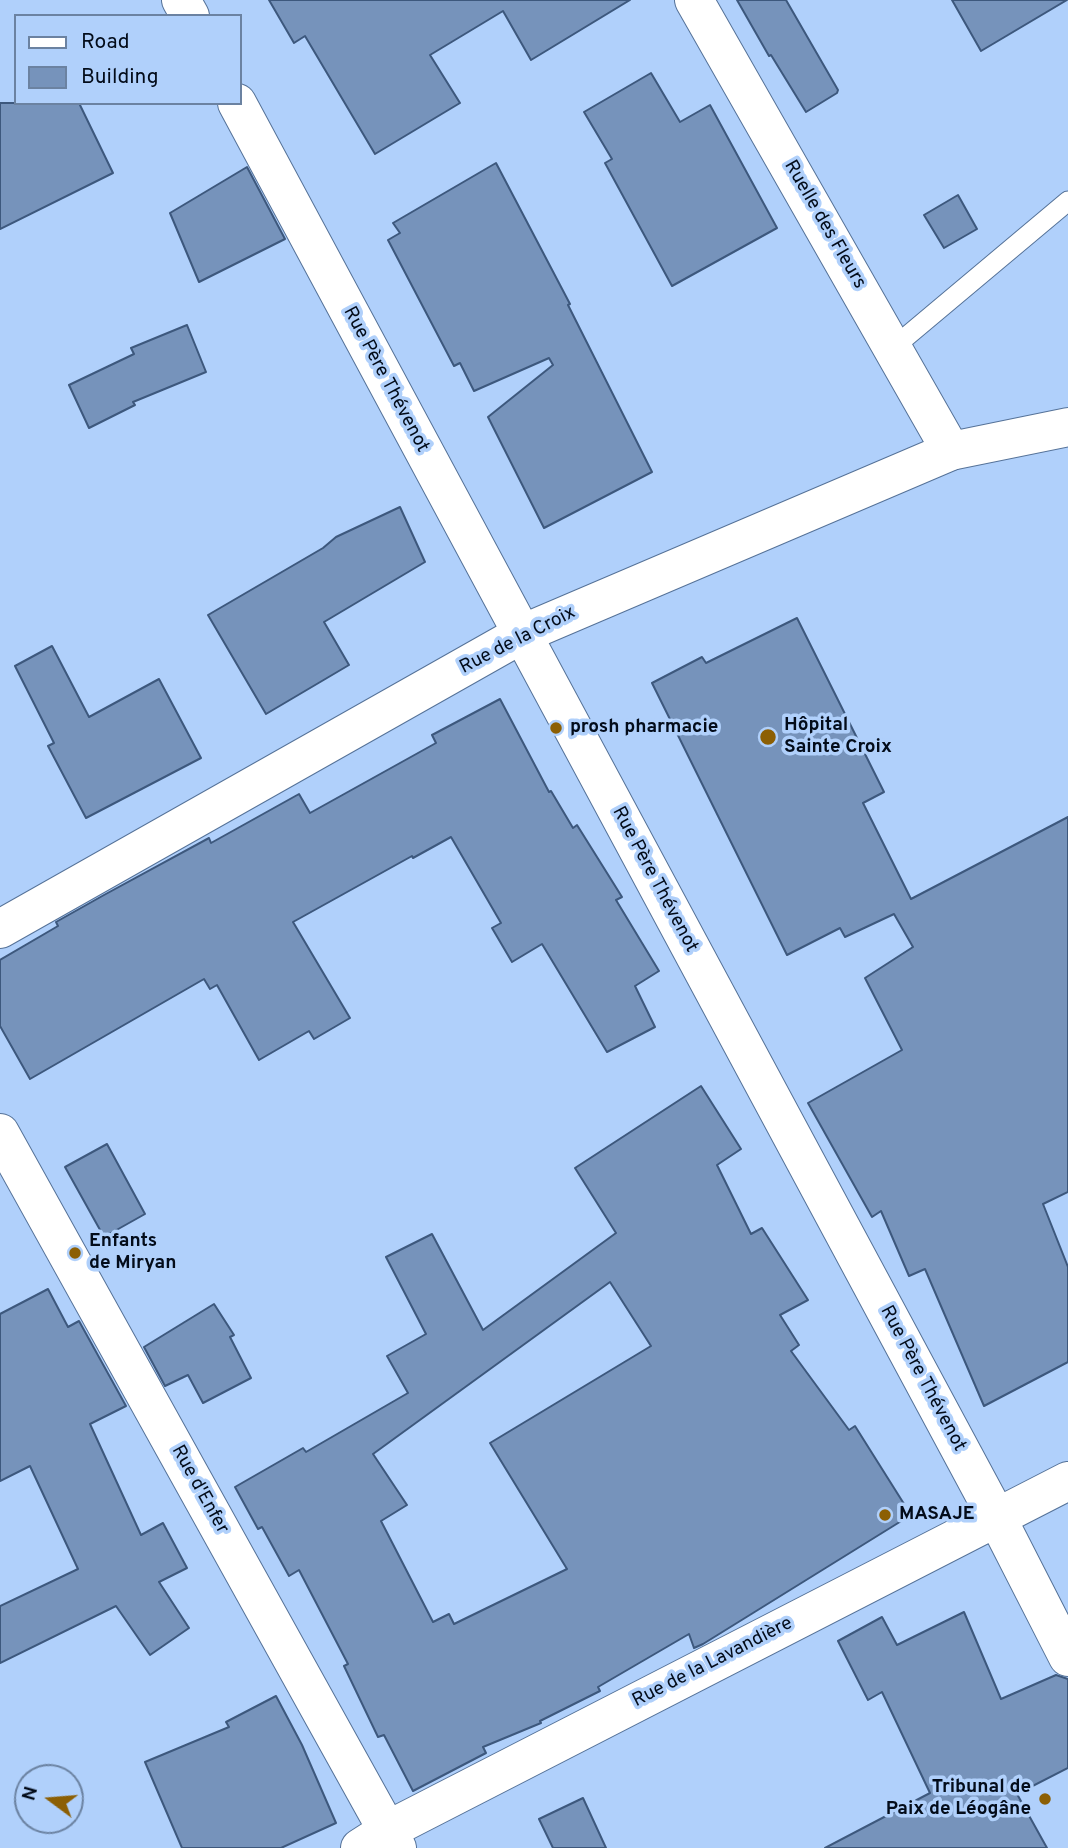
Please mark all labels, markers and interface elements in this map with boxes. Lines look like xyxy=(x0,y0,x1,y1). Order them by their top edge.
legend xyxy=(14,14,242,105)
text: Road xyxy=(81,29,130,56)
text: Building xyxy=(81,64,159,91)
street label: Ruelle des Fleurs xyxy=(778,157,870,293)
street label: Rue Père Thévenot xyxy=(337,303,433,457)
street label: Rue de la Croix xyxy=(456,602,580,680)
place label: Hôpital Sainte Croix xyxy=(784,715,892,759)
place label: prosh pharmacie xyxy=(570,717,718,739)
marker: prosh pharmacie xyxy=(548,720,564,736)
marker: Hôpital Sainte Croix xyxy=(758,727,778,747)
street label: Rue Père Thévenot xyxy=(606,803,702,957)
place label: Enfants de Miryan xyxy=(89,1231,176,1275)
marker: Enfants de Miryan xyxy=(67,1245,83,1261)
street label: Rue Père Thévenot xyxy=(874,1302,970,1456)
street label: Rue d'Enfer xyxy=(165,1442,233,1538)
place label: MASAJE xyxy=(899,1504,975,1526)
marker: MASAJE xyxy=(877,1507,893,1523)
street label: Rue de la Lavandière xyxy=(629,1613,797,1713)
north arrow xyxy=(14,1764,84,1834)
place label: Tribunal de Paix de Léogâne xyxy=(886,1777,1031,1821)
text: N xyxy=(17,1784,44,1804)
marker: Tribunal de Paix de Léogâne xyxy=(1037,1791,1053,1807)

